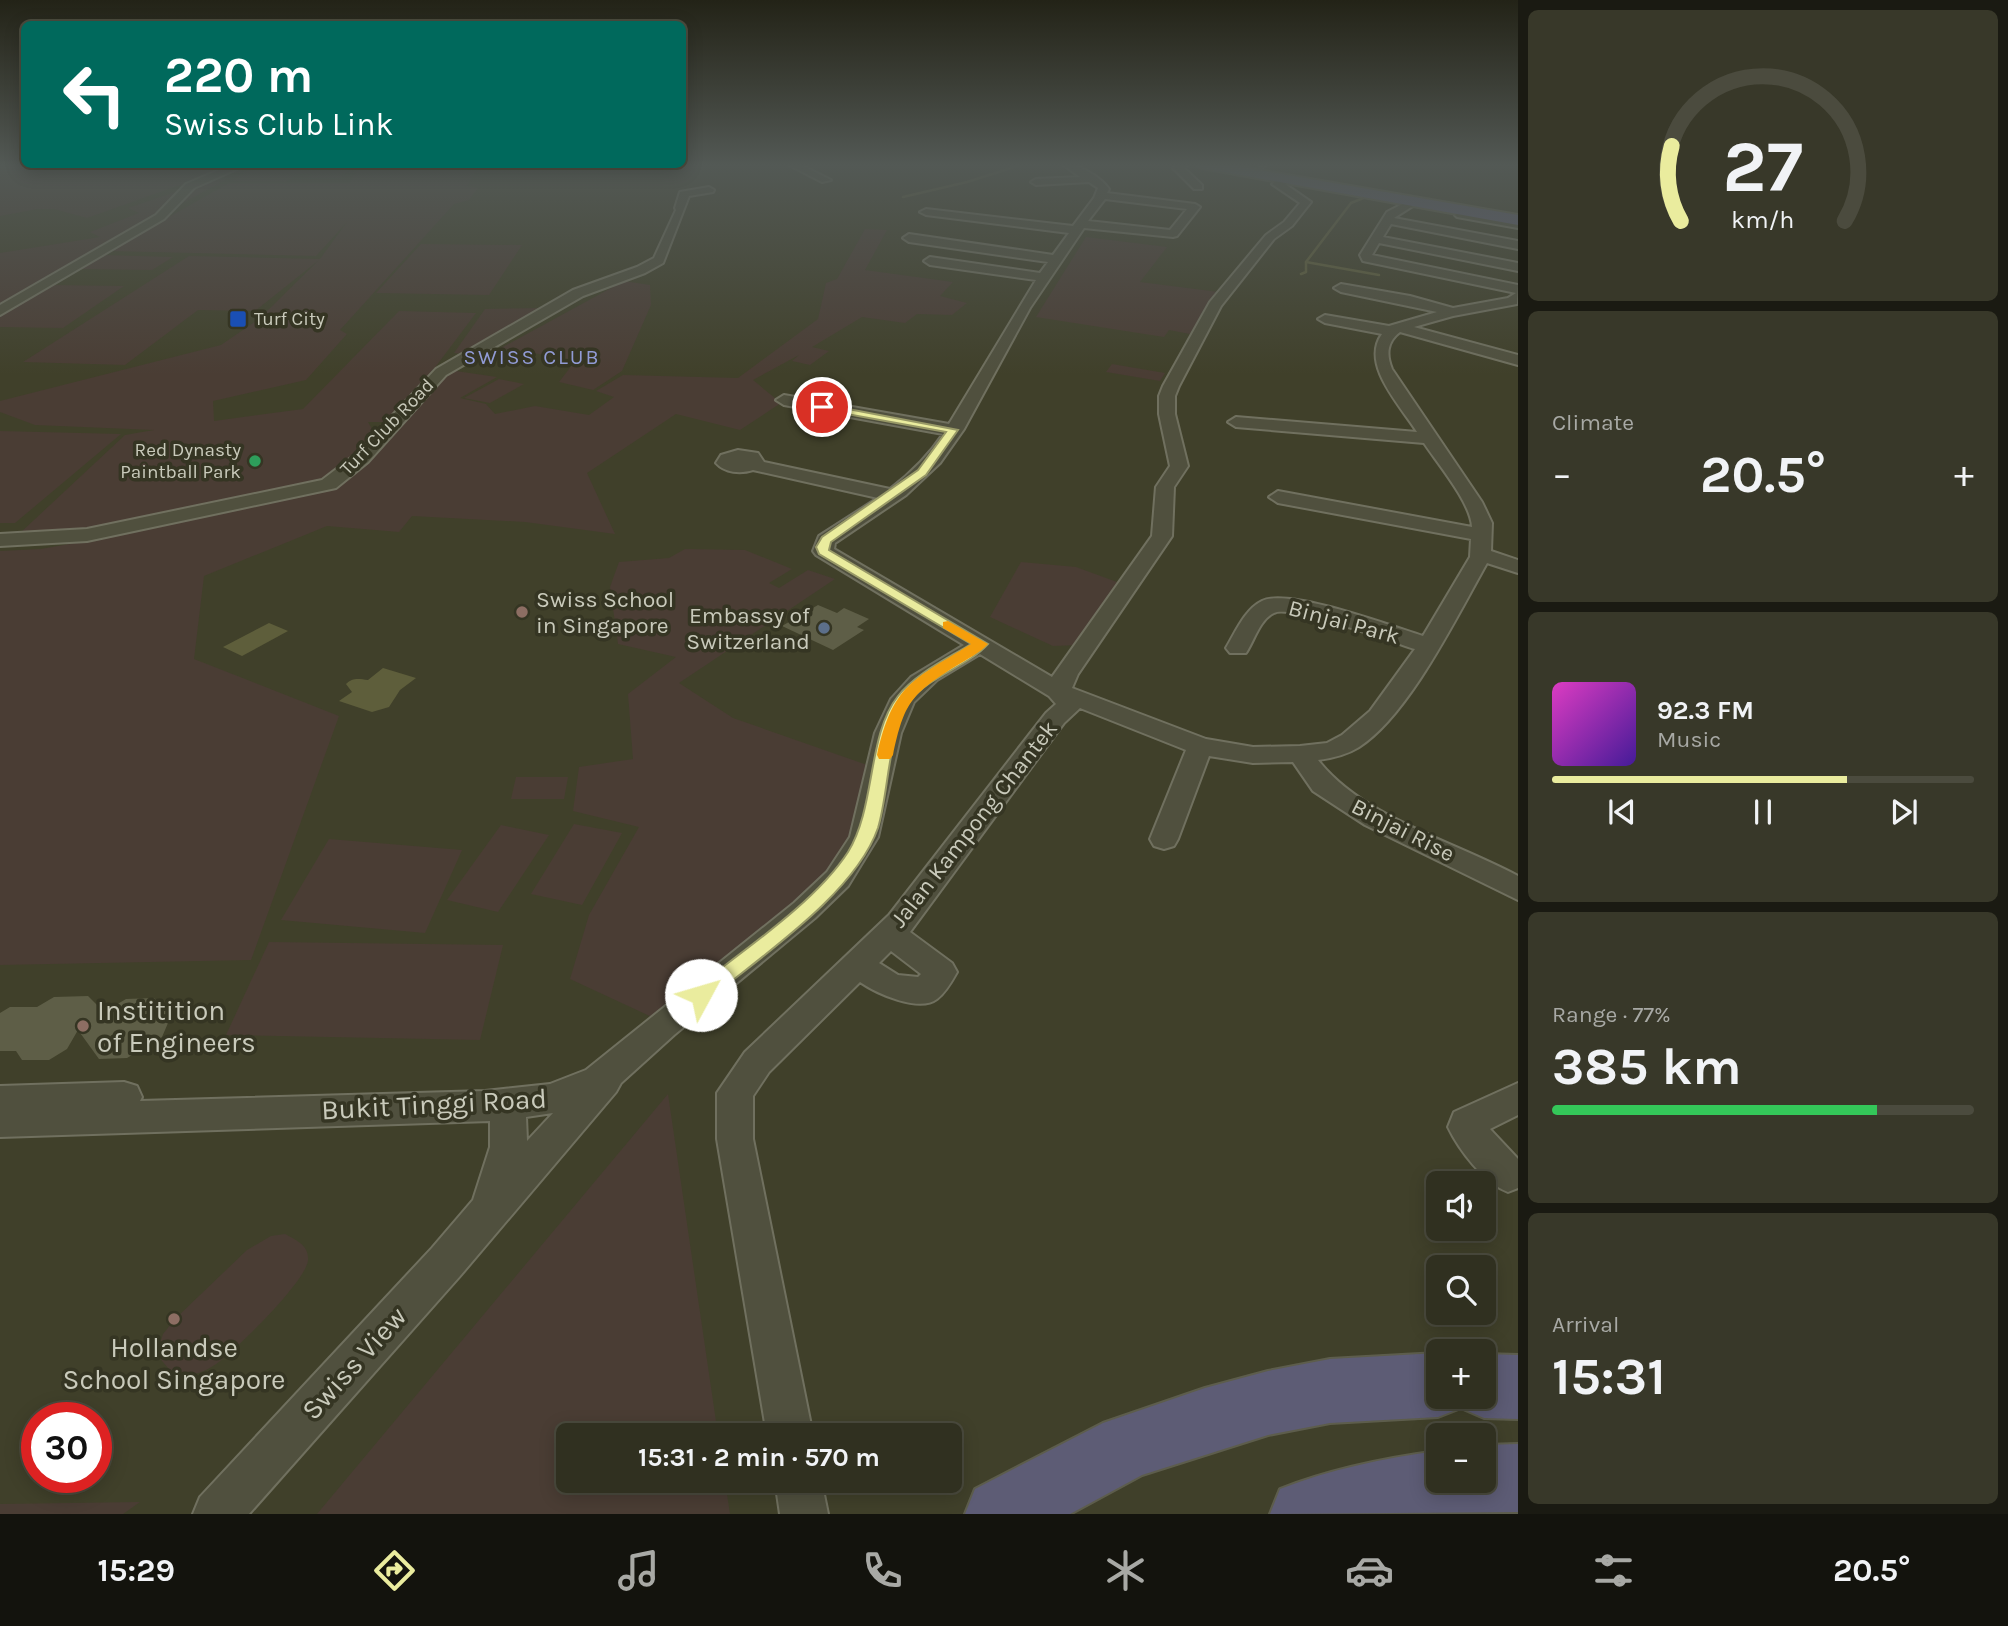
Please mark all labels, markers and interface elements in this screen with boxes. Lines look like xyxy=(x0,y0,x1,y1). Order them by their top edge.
text: 220 m xyxy=(164,47,313,104)
icon: left xyxy=(49,49,140,140)
text: Swiss Club Link xyxy=(164,106,394,143)
text: 27 xyxy=(1723,125,1803,210)
text: km/h xyxy=(1731,205,1795,234)
place label: Turf City xyxy=(254,308,325,330)
marker: Turf City xyxy=(228,309,248,329)
district label: SWISS CLUB xyxy=(463,345,601,369)
street label: Turf Club Road xyxy=(335,374,439,480)
pin xyxy=(792,377,852,437)
icon: arrive xyxy=(803,388,841,426)
text: Climate xyxy=(1552,409,1634,436)
place label: Red Dynasty Paintball Park xyxy=(120,439,241,483)
text: 20.5° xyxy=(1700,444,1826,505)
text: − xyxy=(1552,452,1572,497)
text: + xyxy=(1954,452,1974,497)
marker: Red Dynasty Paintball Park xyxy=(247,453,263,469)
place label: Swiss School in Singapore xyxy=(536,586,674,639)
street label: Binjai Park xyxy=(1286,594,1403,650)
place label: Embassy of Switzerland xyxy=(686,602,810,655)
marker: Swiss School in Singapore xyxy=(514,604,530,620)
marker: Embassy of Switzerland xyxy=(816,620,832,636)
text: 92.3 FM xyxy=(1657,695,1754,726)
street label: Jalan Kampong Chantek xyxy=(885,715,1063,933)
text: Music xyxy=(1657,726,1721,753)
street label: Binjai Rise xyxy=(1347,793,1459,867)
icon: previous xyxy=(1603,793,1641,831)
icon: pause xyxy=(1744,793,1782,831)
icon: next xyxy=(1885,793,1923,831)
position arrow xyxy=(664,958,738,1032)
place label: Institition of Engineers xyxy=(97,994,256,1059)
text: Range · 77% xyxy=(1552,1001,1671,1028)
marker: Institition of Engineers xyxy=(75,1018,91,1034)
text: 385 km xyxy=(1552,1036,1742,1097)
street label: Bukit Tinggi Road xyxy=(320,1082,548,1126)
map controls xyxy=(1426,1171,1496,1493)
button: sound xyxy=(1426,1171,1496,1241)
button: search xyxy=(1426,1255,1496,1325)
street label: Swiss View xyxy=(295,1300,413,1426)
marker: Hollandse School Singapore xyxy=(166,1311,182,1327)
text: Arrival xyxy=(1552,1311,1619,1338)
place label: Hollandse School Singapore xyxy=(63,1331,285,1396)
button: + xyxy=(1426,1339,1496,1409)
text: 15:31 xyxy=(1552,1346,1666,1407)
speed limit sign: 30 xyxy=(21,1402,112,1493)
button: − xyxy=(1426,1423,1496,1493)
text: 15:31 · 2 min · 570 m xyxy=(638,1442,880,1473)
icon: directions xyxy=(370,1546,419,1595)
icon: music xyxy=(614,1546,663,1595)
icon: phone xyxy=(858,1546,907,1595)
icon: climate xyxy=(1101,1546,1150,1595)
icon: car xyxy=(1345,1546,1394,1595)
icon: filters xyxy=(1589,1546,1638,1595)
text: 15:29 xyxy=(97,1552,175,1589)
text: 20.5° xyxy=(1833,1552,1911,1589)

